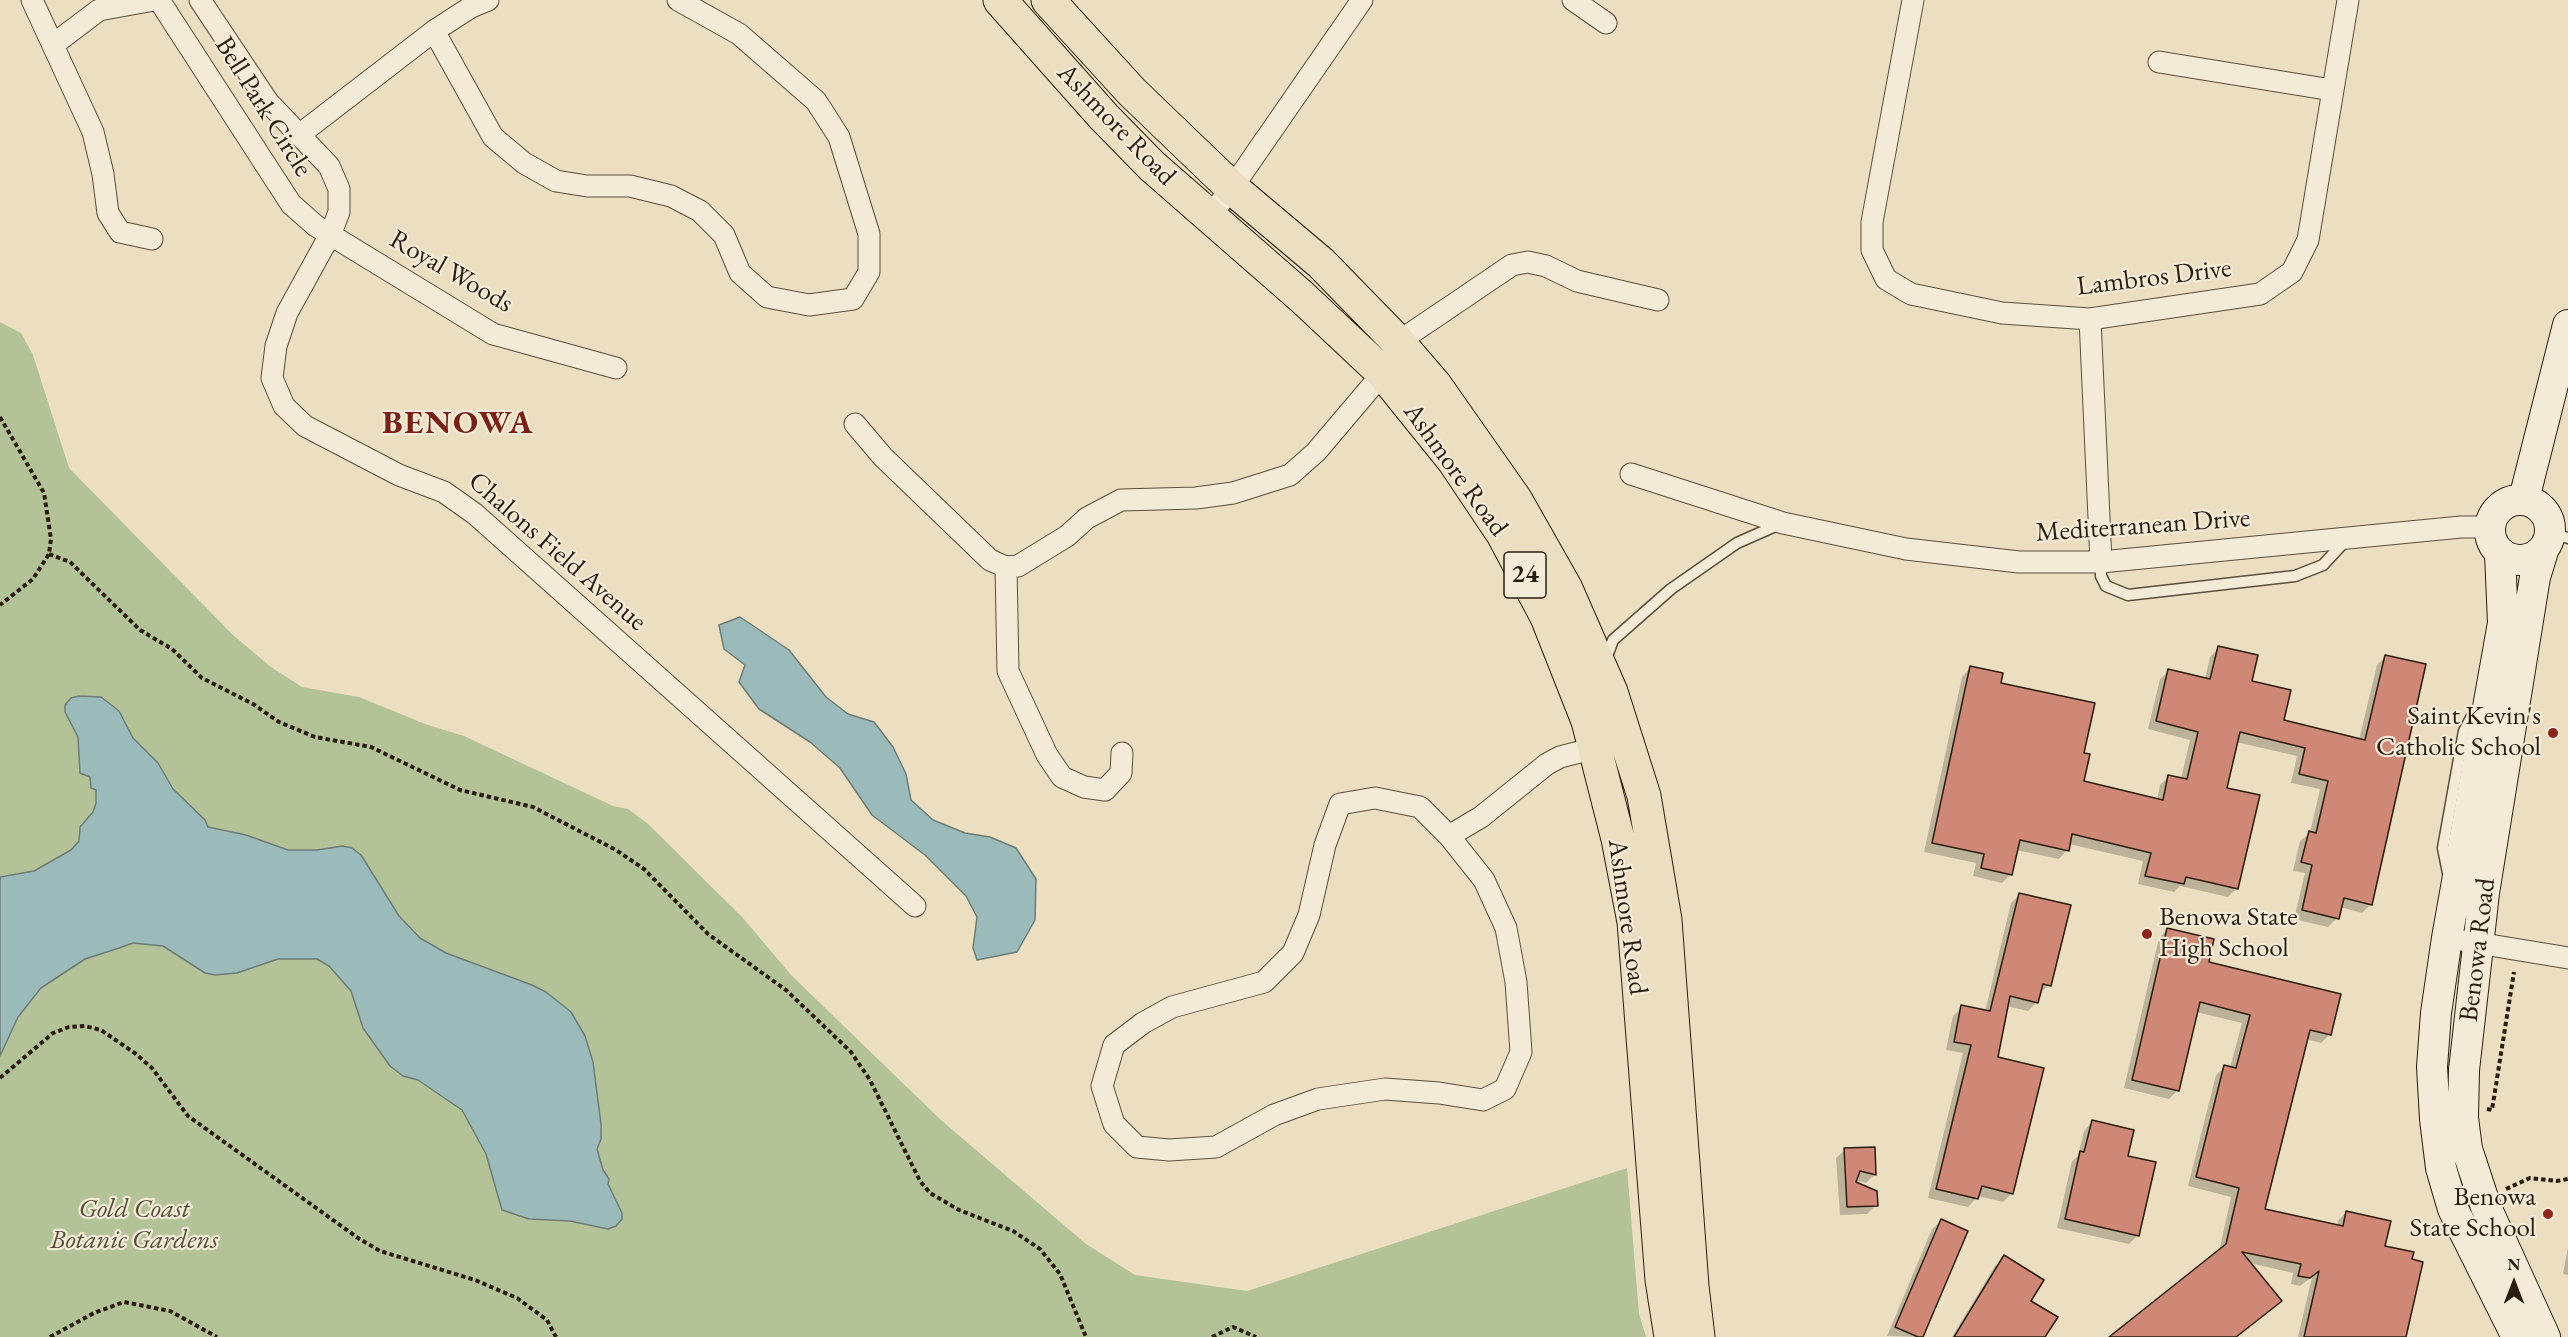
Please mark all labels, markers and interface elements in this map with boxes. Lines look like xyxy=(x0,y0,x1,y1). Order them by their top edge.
street label: Bell Park Circle xyxy=(207,31,319,183)
street label: Ashmore Road xyxy=(1050,57,1182,193)
street label: Royal Woods xyxy=(384,224,518,320)
street label: Lambros Drive xyxy=(2075,252,2233,304)
street label: Ashmore Road xyxy=(1396,397,1514,543)
district label: BENOWA xyxy=(382,404,534,444)
street label: Chalons Field Avenue xyxy=(461,466,653,638)
street label: Mediterranean Drive xyxy=(2035,502,2251,550)
road number: 24 xyxy=(1504,552,1546,598)
place label: Saint Kevin's Catholic School xyxy=(2376,701,2541,764)
marker: Saint Kevin's Catholic School xyxy=(2546,726,2560,740)
street label: Ashmore Road xyxy=(1600,837,1654,997)
street label: Benowa Road xyxy=(2453,876,2503,1024)
place label: Benowa State High School xyxy=(2159,902,2298,965)
marker: Benowa State High School xyxy=(2140,927,2154,941)
place label: Benowa State School xyxy=(2410,1182,2536,1245)
park label: Gold Coast Botanic Gardens xyxy=(50,1194,218,1257)
marker: Benowa State School xyxy=(2541,1207,2555,1221)
north arrow xyxy=(2484,1253,2544,1313)
text: N xyxy=(2508,1254,2520,1275)

